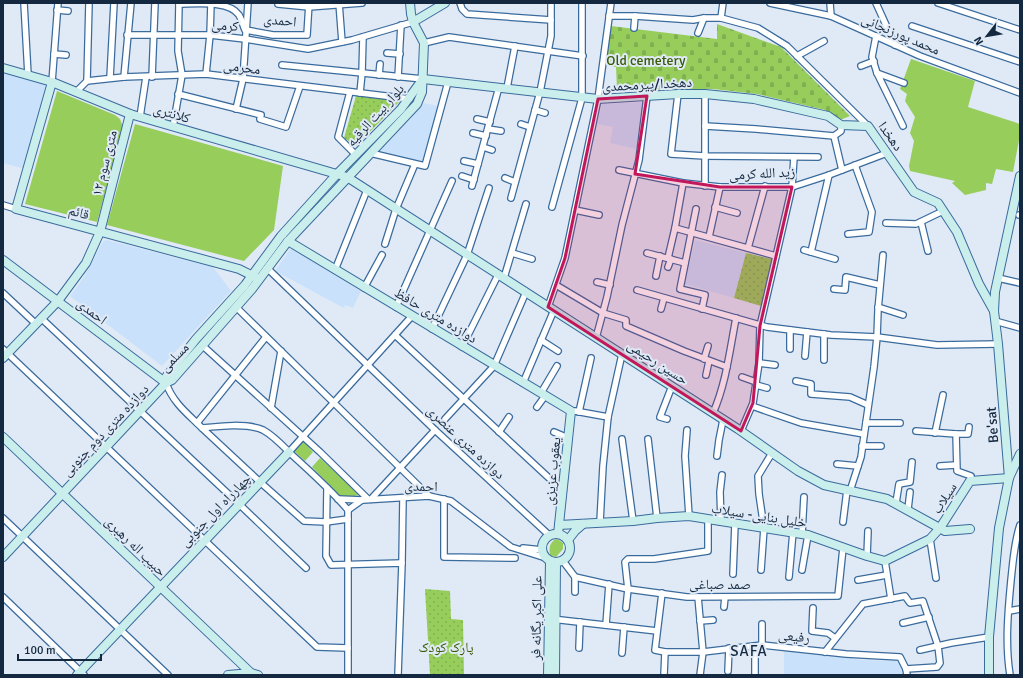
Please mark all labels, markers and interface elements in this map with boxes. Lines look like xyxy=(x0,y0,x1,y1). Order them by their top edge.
street label: محمد پورزنجانی xyxy=(859,10,943,59)
street label: احمدی xyxy=(263,11,297,30)
street label: کرمی xyxy=(211,16,239,35)
north arrow xyxy=(967,16,1007,56)
text: N xyxy=(971,34,986,48)
park label: Old cemetery xyxy=(606,52,686,69)
street label: محرمی xyxy=(222,57,262,78)
street label: دهخدا/پیرمحمدی xyxy=(601,74,693,95)
street label: بلوار بیت الرقیه xyxy=(343,80,408,150)
street label: کلانتری xyxy=(151,100,192,127)
street label: دهخدا xyxy=(874,118,907,155)
street label: ۱۲ متری سوم xyxy=(88,129,122,198)
street label: زید الله کرمی xyxy=(728,163,796,184)
street label: قائم xyxy=(66,202,91,224)
street label: دوازده متری حافظ xyxy=(391,284,480,347)
street label: احمدی xyxy=(73,295,110,328)
street label: حسین رحیمی xyxy=(624,336,691,388)
street label: مسلمی xyxy=(156,339,192,376)
street label: دوازده متری دوم جنوبی xyxy=(58,381,153,481)
street label: دوازده متری عنصری xyxy=(423,402,508,483)
street label: Be'sat xyxy=(983,406,1002,444)
street label: یعقوب عزیزی xyxy=(540,436,565,506)
street label: چهارراه اول جنوبی xyxy=(176,470,255,550)
street label: احمدی xyxy=(404,478,438,495)
street label: سیلاب xyxy=(928,480,961,517)
street label: خلیل بنایی- سیلاب xyxy=(710,500,808,531)
street label: حبیب اله رهبری xyxy=(101,513,170,580)
street label: علی اکبر یگانه فر xyxy=(527,575,546,662)
street label: صمد صباغی xyxy=(689,576,751,593)
street label: رفیعی xyxy=(777,626,811,647)
scale bar xyxy=(18,636,101,662)
park label: پارک کودک xyxy=(418,639,474,656)
district label: SAFA xyxy=(730,642,768,660)
text: 100 m xyxy=(24,643,56,658)

